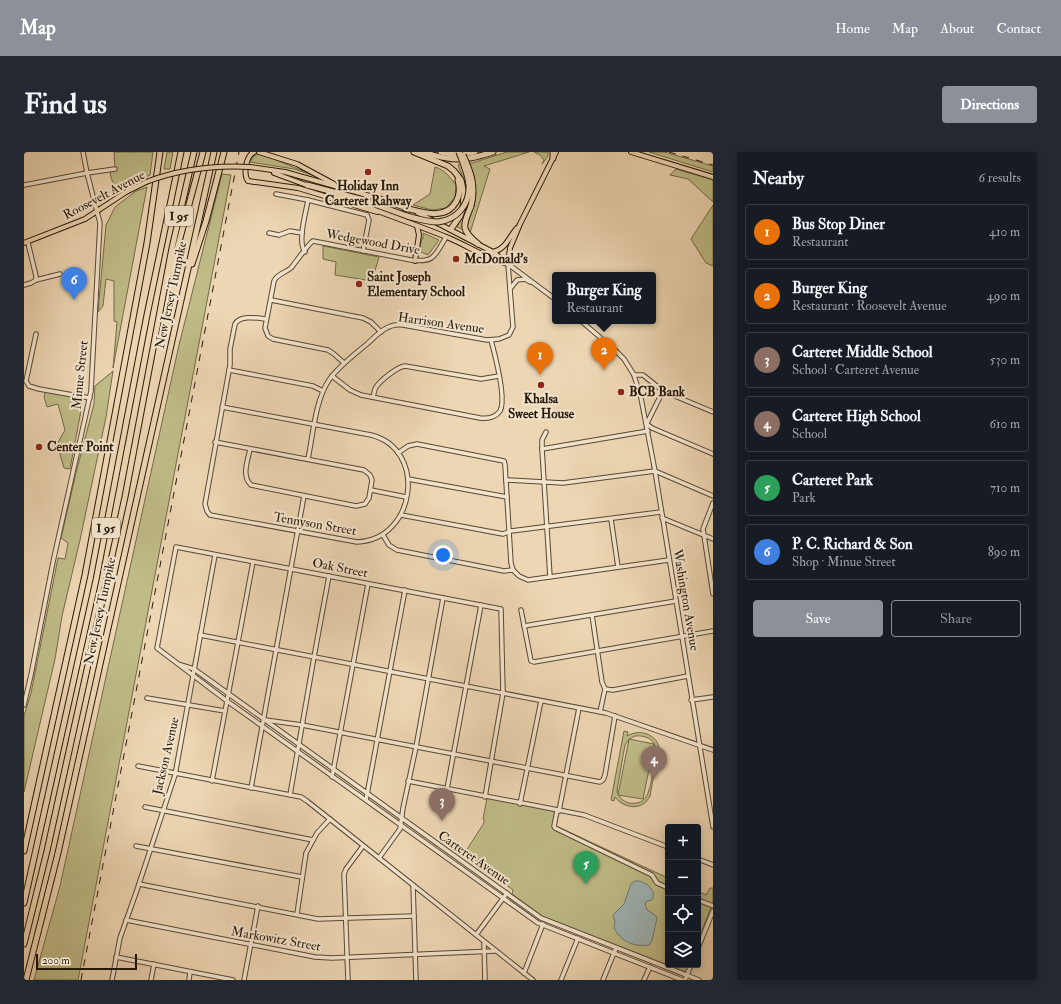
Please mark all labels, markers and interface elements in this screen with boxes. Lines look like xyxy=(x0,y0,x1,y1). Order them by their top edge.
text: Map xyxy=(20,16,56,40)
text: Home xyxy=(835,20,870,37)
text: Map xyxy=(892,20,918,37)
text: About xyxy=(940,20,974,37)
text: Contact xyxy=(996,20,1041,37)
button: Directions xyxy=(942,86,1037,123)
text: Find us xyxy=(24,87,107,122)
street label: Roosevelt Avenue xyxy=(60,166,148,223)
marker: Holiday Inn Carteret Rahway xyxy=(363,167,373,177)
text: Nearby xyxy=(753,168,804,189)
text: 6 results xyxy=(978,170,1021,186)
place label: Holiday Inn Carteret Rahway xyxy=(325,178,413,210)
road number: I 95 xyxy=(165,206,193,226)
text: Bus Stop Diner xyxy=(792,215,885,234)
text: 1 xyxy=(765,224,769,240)
text: 410 m xyxy=(989,224,1020,240)
street label: Wedgewood Drive xyxy=(324,226,422,258)
text: Restaurant xyxy=(792,234,848,250)
street label: New Jersey Turnpike xyxy=(152,239,191,350)
place label: McDonald's xyxy=(463,251,528,267)
marker: McDonald's xyxy=(451,254,461,264)
pin: 6 xyxy=(61,267,87,300)
place label: Saint Joseph Elementary School xyxy=(367,269,466,301)
popup xyxy=(552,272,656,324)
marker: Saint Joseph Elementary School xyxy=(354,279,364,289)
text: Burger King xyxy=(792,279,867,298)
text: Burger King xyxy=(566,281,642,300)
text: 2 xyxy=(764,288,770,304)
text: 490 m xyxy=(987,288,1020,304)
text: Restaurant · Roosevelt Avenue xyxy=(792,298,947,314)
text: Restaurant xyxy=(566,300,623,316)
street label: Harrison Avenue xyxy=(397,309,486,337)
pin: 2 xyxy=(591,337,617,370)
street label: Minue Street xyxy=(68,340,92,410)
pin: 1 xyxy=(527,342,553,375)
text: Carteret Middle School xyxy=(792,343,933,362)
text: 3 xyxy=(765,352,770,368)
text: 530 m xyxy=(990,352,1020,368)
text: School · Carteret Avenue xyxy=(792,362,919,378)
marker: Khalsa Sweet House xyxy=(536,380,546,390)
place label: BCB Bank xyxy=(629,384,686,400)
marker: BCB Bank xyxy=(616,387,626,397)
place label: Khalsa Sweet House xyxy=(508,391,575,422)
text: Carteret High School xyxy=(792,407,921,426)
text: 4 xyxy=(763,416,771,432)
text: 610 m xyxy=(989,416,1020,432)
text: School xyxy=(792,426,827,442)
place label: Center Point xyxy=(47,439,114,455)
marker: Center Point xyxy=(34,442,44,452)
text: Carteret Park xyxy=(792,471,873,490)
text: 5 xyxy=(764,480,770,496)
text: 710 m xyxy=(990,480,1020,496)
text: Park xyxy=(792,490,816,506)
street label: Tennyson Street xyxy=(272,509,358,540)
road number: I 95 xyxy=(92,518,120,538)
text: P. C. Richard & Son xyxy=(792,535,913,554)
text: 6 xyxy=(764,544,770,560)
text: 890 m xyxy=(988,544,1020,560)
your location xyxy=(433,545,453,565)
street label: Washington Avenue xyxy=(669,547,703,653)
text: Shop · Minue Street xyxy=(792,554,896,570)
street label: New Jersey Turnpike xyxy=(81,555,120,666)
street label: Oak Street xyxy=(311,555,369,581)
button: Save xyxy=(753,600,883,637)
button: Share xyxy=(891,600,1021,637)
street label: Jackson Avenue xyxy=(149,715,183,797)
pin: 4 xyxy=(641,746,667,779)
pin: 3 xyxy=(429,788,455,821)
map controls xyxy=(665,824,701,968)
button: + xyxy=(665,824,701,860)
street label: Carteret Avenue xyxy=(435,827,514,889)
pin: 5 xyxy=(573,851,599,884)
button: − xyxy=(665,860,701,896)
button: locate xyxy=(665,896,701,932)
street label: Markowitz Street xyxy=(230,923,322,955)
button: layers xyxy=(665,932,701,968)
scale bar xyxy=(36,952,137,971)
text: 200 m xyxy=(42,954,70,967)

